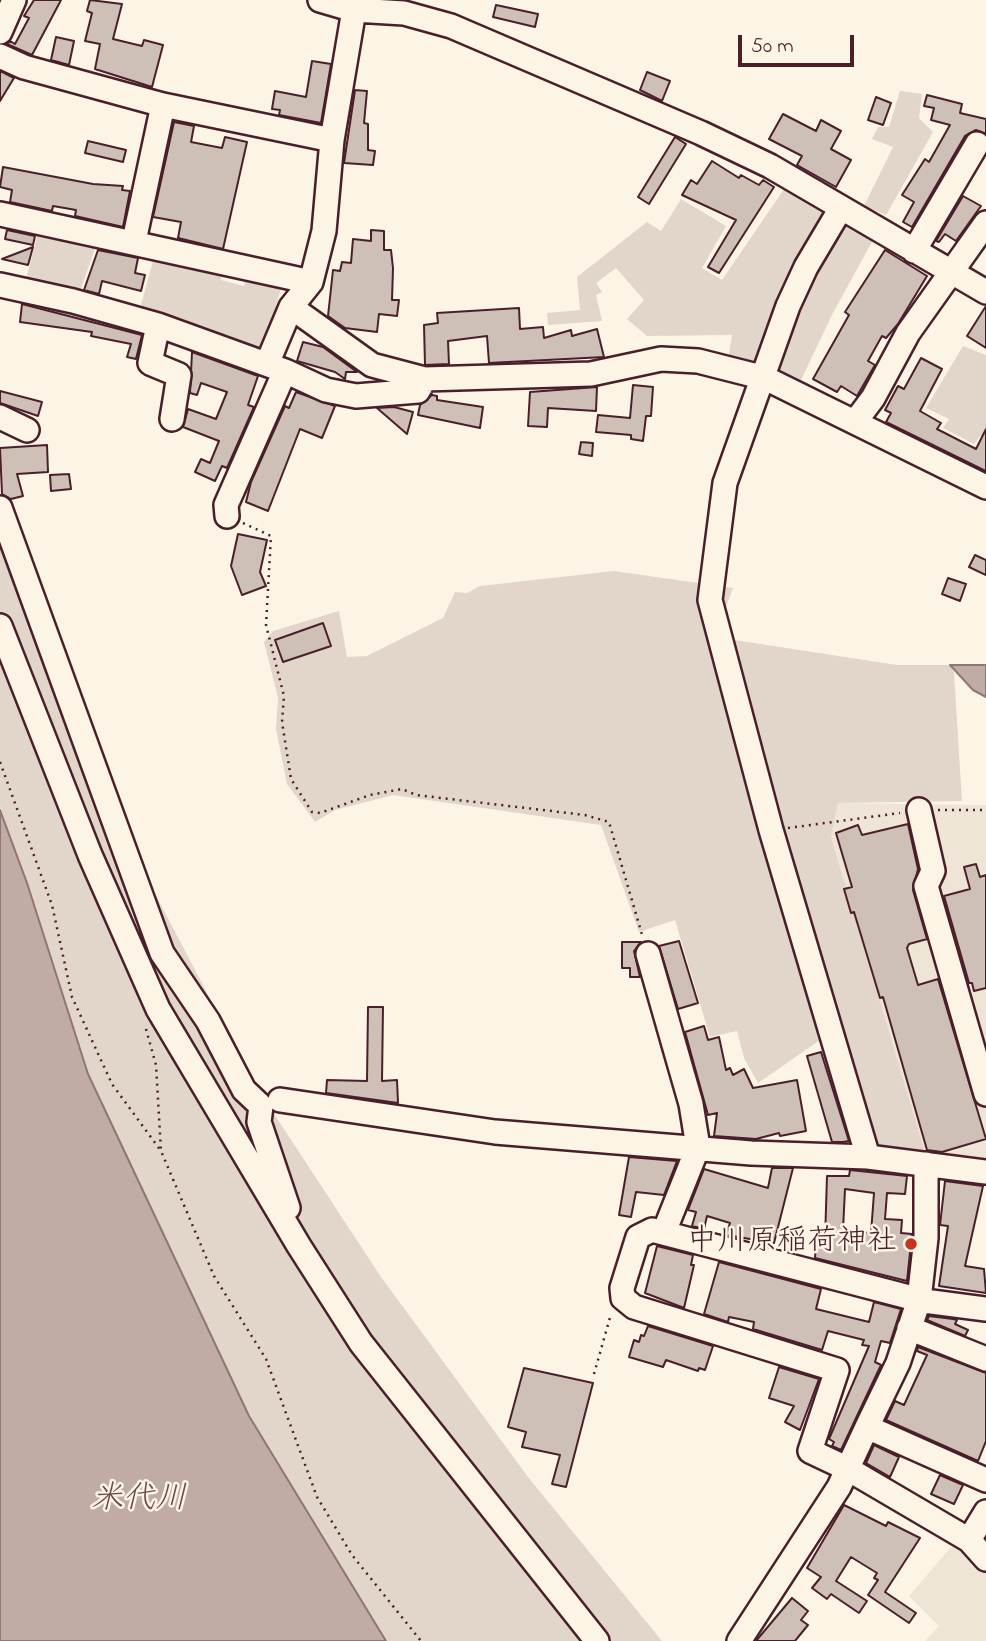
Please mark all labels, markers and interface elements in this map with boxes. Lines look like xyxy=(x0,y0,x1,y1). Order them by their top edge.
scale bar xyxy=(741,21,856,65)
text: 50 m xyxy=(751,32,794,62)
place label: 中川原稲荷神社 xyxy=(687,1226,897,1262)
marker: 中川原稲荷神社 xyxy=(903,1236,919,1252)
water label: 米代川 xyxy=(91,1483,187,1521)

